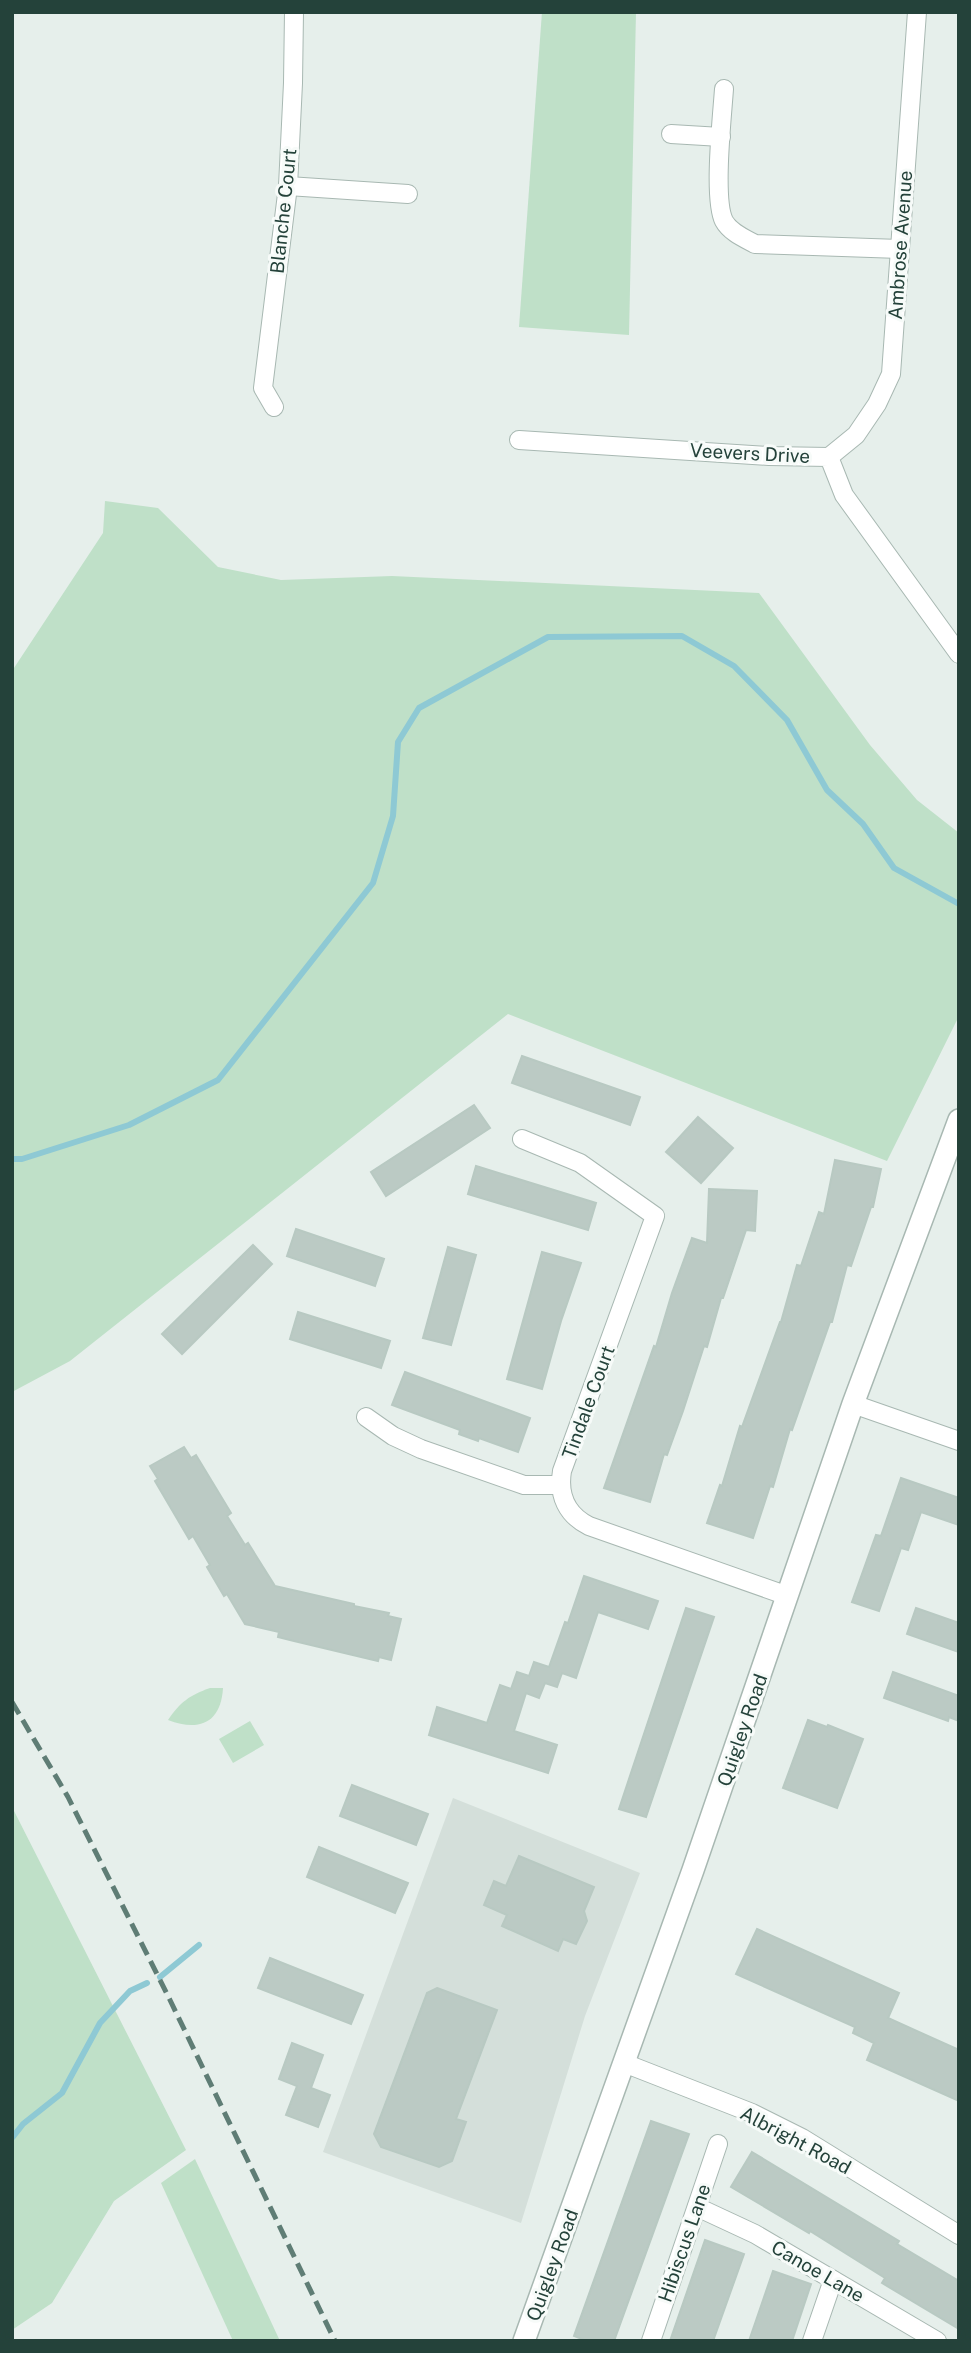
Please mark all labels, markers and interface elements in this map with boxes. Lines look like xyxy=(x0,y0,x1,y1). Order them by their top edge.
street label: Blanche Court xyxy=(265,147,301,275)
street label: Ambrose Avenue xyxy=(884,170,916,320)
street label: Veevers Drive xyxy=(689,439,811,467)
street label: Tindale Court xyxy=(557,1342,619,1462)
street label: Quigley Road xyxy=(712,1671,772,1789)
street label: Albright Road xyxy=(737,2102,855,2178)
street label: Hibiscus Lane xyxy=(654,2181,714,2305)
street label: Quigley Road xyxy=(522,2206,582,2324)
street label: Canoe Lane xyxy=(768,2236,868,2306)

